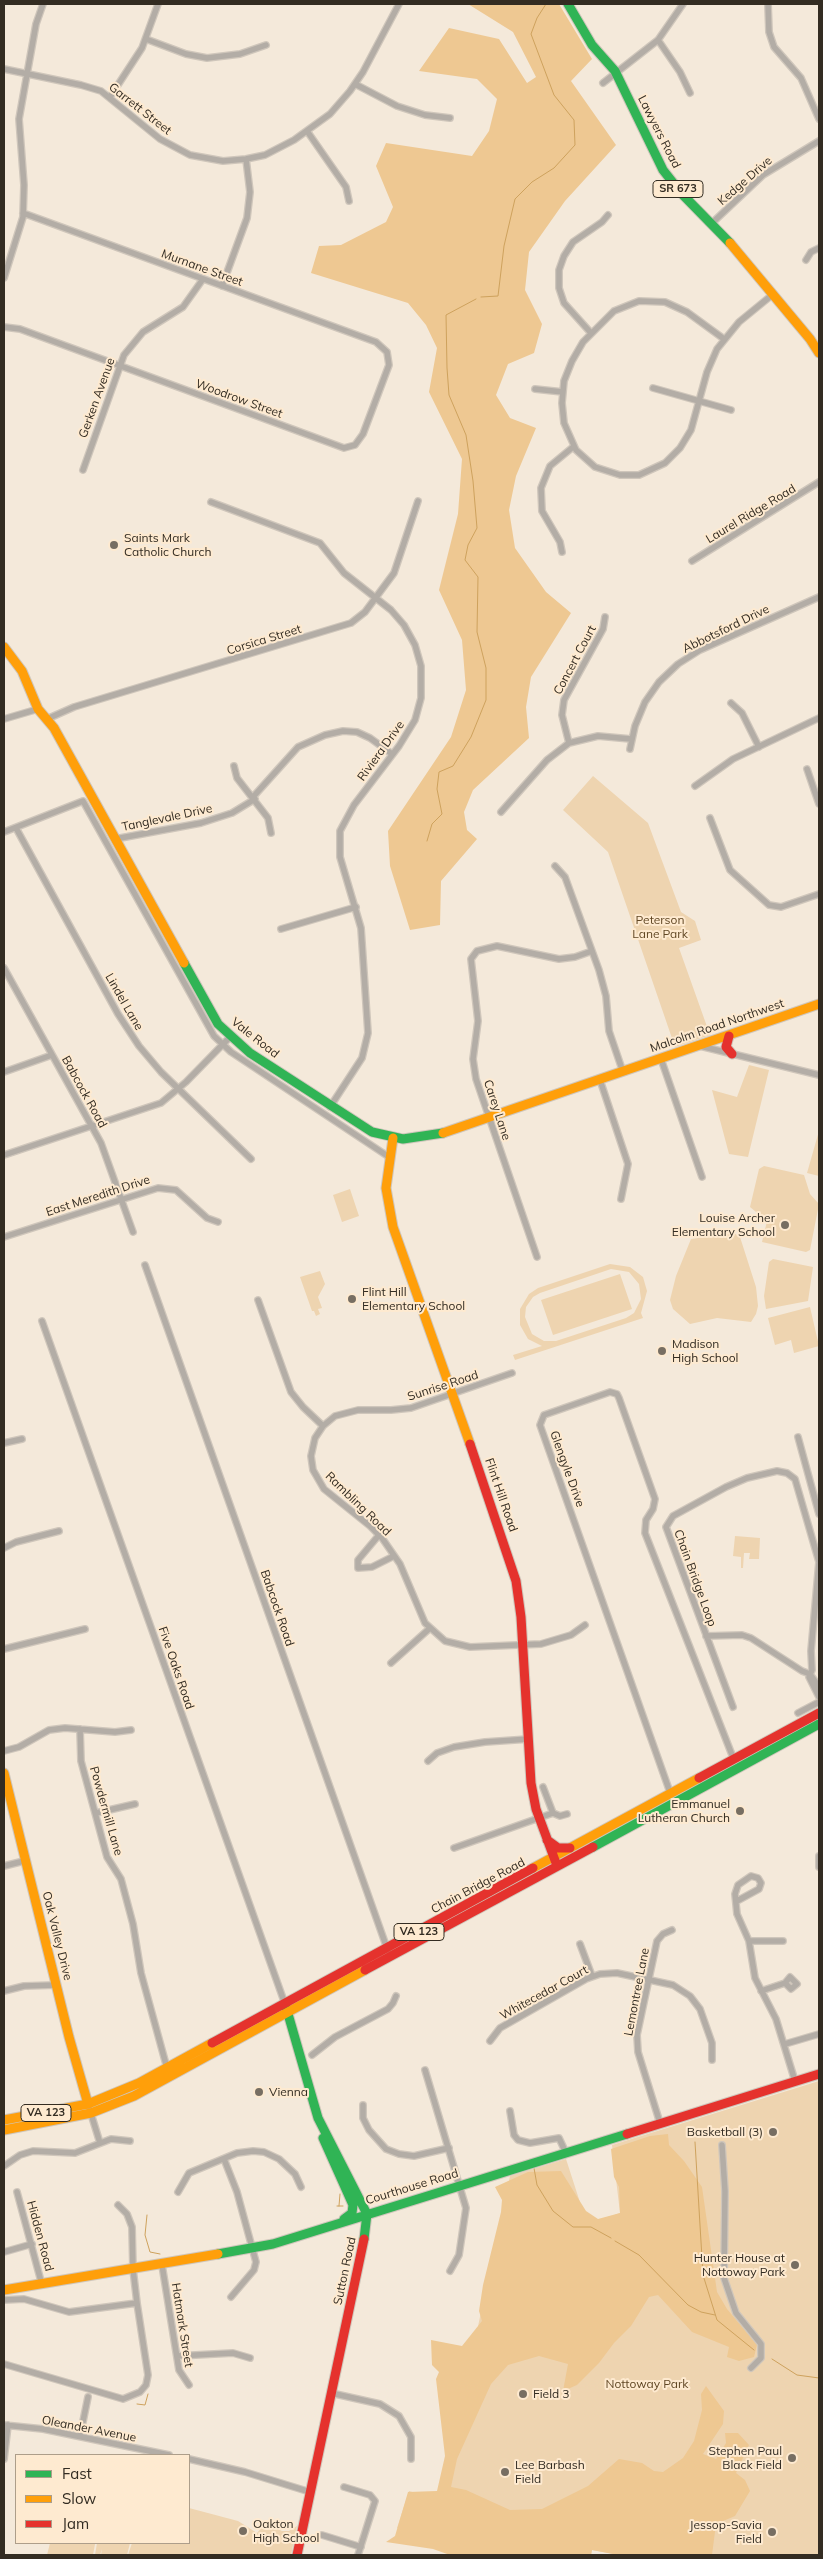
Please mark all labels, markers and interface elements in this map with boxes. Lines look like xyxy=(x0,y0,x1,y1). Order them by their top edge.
street label: Garrett Street xyxy=(106,80,174,138)
street label: Lawyers Road xyxy=(634,93,684,171)
street label: Kedge Drive xyxy=(715,154,775,208)
road number: SR 673 xyxy=(653,180,703,198)
street label: Murnane Street xyxy=(159,247,245,289)
street label: Gerken Avenue xyxy=(76,356,118,440)
street label: Woodrow Street xyxy=(194,377,284,421)
street label: Laurel Ridge Road xyxy=(704,482,798,546)
place label: Saints Mark Catholic Church xyxy=(124,531,211,559)
marker: Saints Mark Catholic Church xyxy=(108,539,120,551)
street label: Abbotsford Drive xyxy=(680,602,772,656)
street label: Corsica Street xyxy=(225,622,303,658)
street label: Concert Court xyxy=(551,623,599,697)
street label: Riviera Drive xyxy=(354,718,408,784)
street label: Tanglevale Drive xyxy=(120,801,214,835)
park label: Peterson Lane Park xyxy=(632,913,688,941)
street label: Lindel Lane xyxy=(102,971,146,1033)
street label: Malcolm Road Northwest xyxy=(648,996,786,1056)
street label: Vale Road xyxy=(228,1015,282,1061)
street label: Babcock Road xyxy=(58,1054,110,1130)
street label: Carey Lane xyxy=(480,1078,514,1142)
street label: East Meredith Drive xyxy=(44,1172,152,1220)
place label: Louise Archer Elementary School xyxy=(672,1211,775,1239)
marker: Louise Archer Elementary School xyxy=(779,1219,791,1231)
place label: Flint Hill Elementary School xyxy=(362,1285,465,1313)
marker: Flint Hill Elementary School xyxy=(346,1293,358,1305)
place label: Madison High School xyxy=(672,1337,738,1365)
marker: Madison High School xyxy=(656,1345,668,1357)
street label: Sunrise Road xyxy=(406,1368,480,1404)
street label: Glengyle Drive xyxy=(547,1429,587,1509)
street label: Flint Hill Road xyxy=(482,1456,520,1534)
street label: Rambling Road xyxy=(322,1469,394,1539)
street label: Chain Bridge Loop xyxy=(671,1527,719,1629)
street label: Babcock Road xyxy=(257,1568,297,1648)
street label: Five Oaks Road xyxy=(155,1625,197,1711)
street label: Powdermill Lane xyxy=(86,1765,126,1857)
place label: Emmanuel Lutheran Church xyxy=(638,1797,730,1825)
marker: Emmanuel Lutheran Church xyxy=(734,1805,746,1817)
street label: Chain Bridge Road xyxy=(429,1855,527,1917)
street label: Oak Valley Drive xyxy=(39,1890,75,1982)
road number: VA 123 xyxy=(394,1924,444,1940)
street label: Lemontree Lane xyxy=(621,1947,653,2037)
street label: Whitecedar Court xyxy=(497,1963,591,2023)
place label: Vienna xyxy=(269,2085,308,2099)
marker: Vienna xyxy=(253,2086,265,2098)
road number: VA 123 xyxy=(21,2104,71,2122)
place label: Basketball (3) xyxy=(687,2125,763,2139)
marker: Basketball (3) xyxy=(767,2126,779,2138)
street label: Courthouse Road xyxy=(364,2166,460,2208)
street label: Hidden Road xyxy=(24,2199,56,2273)
street label: Sutton Road xyxy=(331,2236,359,2306)
place label: Hunter House at Nottoway Park xyxy=(694,2251,785,2279)
marker: Hunter House at Nottoway Park xyxy=(789,2259,801,2271)
street label: Hatmark Street xyxy=(168,2282,196,2368)
park label: Nottoway Park xyxy=(606,2377,688,2391)
place label: Field 3 xyxy=(533,2387,570,2401)
marker: Field 3 xyxy=(517,2388,529,2400)
street label: Oleander Avenue xyxy=(41,2413,137,2445)
place label: Stephen Paul Black Field xyxy=(708,2444,782,2472)
marker: Stephen Paul Black Field xyxy=(786,2452,798,2464)
legend xyxy=(15,2454,190,2544)
place label: Lee Barbash Field xyxy=(515,2458,585,2486)
text: Fast xyxy=(62,2464,92,2483)
marker: Lee Barbash Field xyxy=(499,2466,511,2478)
text: Slow xyxy=(62,2489,96,2508)
text: Jam xyxy=(62,2514,89,2533)
place label: Oakton High School xyxy=(253,2517,319,2545)
place label: Jessop-Savia Field xyxy=(689,2518,762,2546)
marker: Oakton High School xyxy=(237,2525,249,2537)
marker: Jessop-Savia Field xyxy=(766,2526,778,2538)

